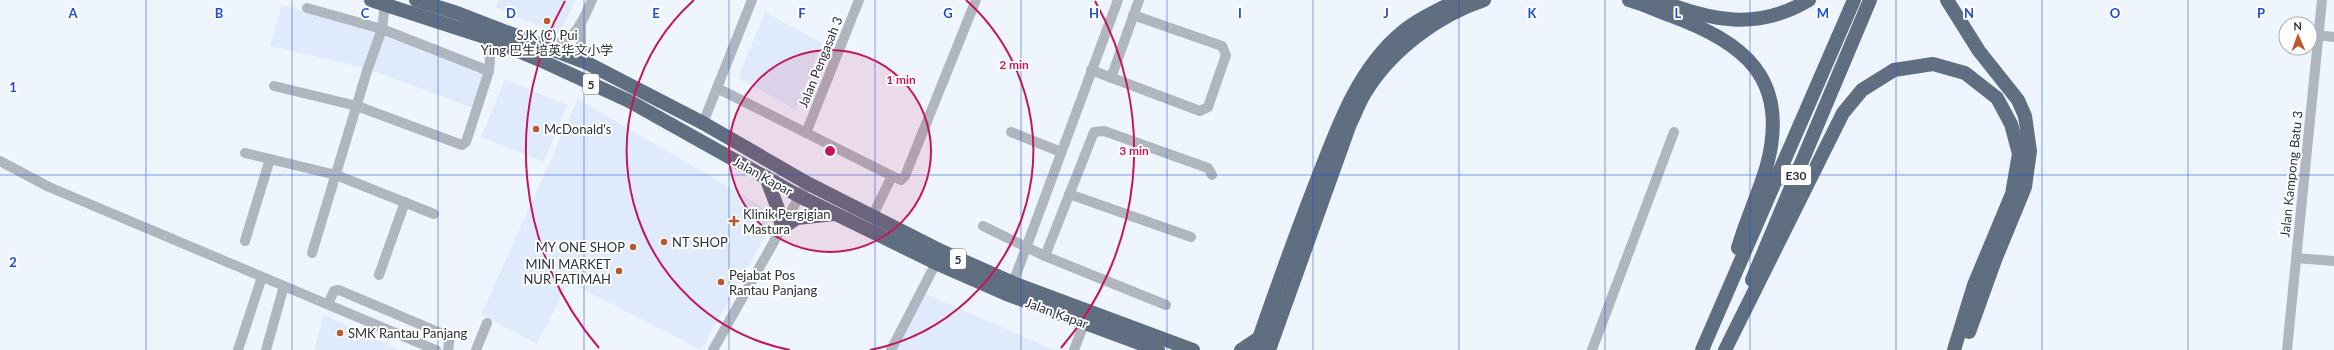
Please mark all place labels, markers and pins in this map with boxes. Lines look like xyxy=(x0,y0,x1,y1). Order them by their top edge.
marker: SJK (C) Pui Ying 巴生培英华文小学 xyxy=(542,16,552,26)
place label: SJK (C) Pui Ying 巴生培英华文小学 xyxy=(481,27,613,58)
place label: McDonald's xyxy=(544,121,612,137)
marker: McDonald's xyxy=(531,124,541,134)
centre of rings xyxy=(823,144,837,158)
place label: Klinik Pergigian Mastura xyxy=(743,206,831,237)
marker: Klinik Pergigian Mastura xyxy=(728,215,740,227)
place label: NT SHOP xyxy=(672,234,728,250)
marker: NT SHOP xyxy=(659,237,669,247)
place label: MY ONE SHOP xyxy=(536,239,625,255)
marker: MY ONE SHOP xyxy=(628,242,638,252)
place label: MINI MARKET NUR FATIMAH xyxy=(523,256,611,287)
marker: MINI MARKET NUR FATIMAH xyxy=(614,266,624,276)
place label: Pejabat Pos Rantau Panjang xyxy=(729,267,818,298)
marker: Pejabat Pos Rantau Panjang xyxy=(716,277,726,287)
place label: SMK Rantau Panjang xyxy=(348,325,468,341)
marker: SMK Rantau Panjang xyxy=(335,328,345,338)

